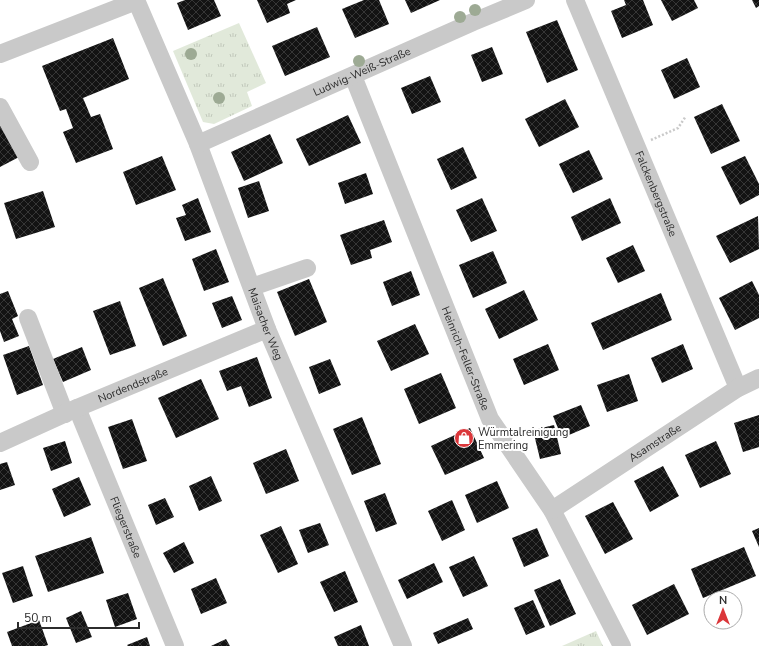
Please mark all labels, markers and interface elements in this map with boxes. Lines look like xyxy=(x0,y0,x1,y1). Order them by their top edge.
street label: Ludwig-Weiß-Straße xyxy=(311,44,413,100)
street label: Falckenbergstraße xyxy=(631,149,681,239)
street label: Maisacher Weg xyxy=(244,286,286,363)
street label: Heinrich-Feller-Straße xyxy=(438,304,493,413)
street label: Nordendstraße xyxy=(96,364,170,407)
street label: Asamstraße xyxy=(626,420,684,466)
place label: Würmtalreinigung Emmering xyxy=(478,425,568,453)
shop icon: Würmtalreinigung Emmering xyxy=(453,427,475,449)
street label: Fliegerstraße xyxy=(106,494,145,561)
north arrow xyxy=(703,590,743,630)
text: N xyxy=(719,593,727,608)
scale bar xyxy=(18,604,139,630)
text: 50 m xyxy=(24,610,52,626)

